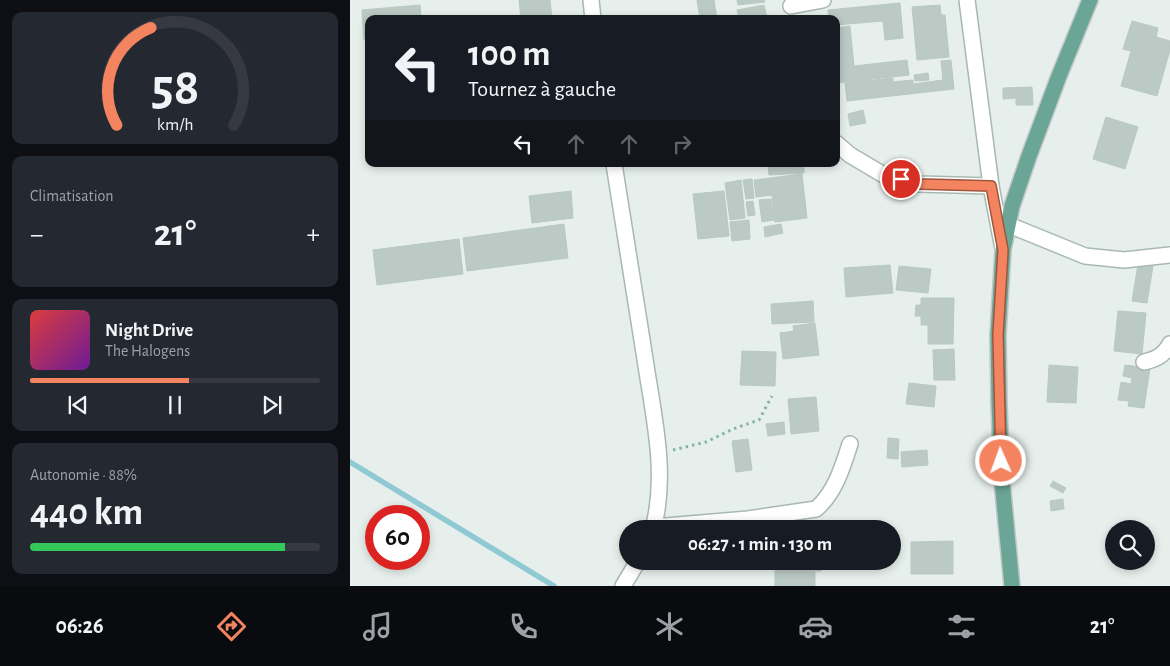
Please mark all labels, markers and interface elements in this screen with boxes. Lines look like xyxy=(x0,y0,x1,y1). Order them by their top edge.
icon: left xyxy=(385,35,450,100)
text: 100 m xyxy=(468,37,551,72)
text: 58 xyxy=(151,62,199,114)
text: Tournez à gauche xyxy=(468,78,616,100)
text: km/h xyxy=(157,116,193,134)
icon: left xyxy=(509,130,537,158)
icon: ahead xyxy=(562,130,590,158)
icon: ahead xyxy=(615,130,643,158)
icon: right xyxy=(668,130,696,158)
pin xyxy=(880,158,922,200)
icon: arrive xyxy=(887,165,915,193)
text: Climatisation xyxy=(30,188,114,204)
text: 21° xyxy=(154,215,196,253)
text: − xyxy=(30,221,43,249)
text: + xyxy=(307,221,320,249)
text: Night Drive xyxy=(105,321,193,340)
text: The Halogens xyxy=(105,343,190,359)
icon: previous xyxy=(64,391,92,419)
icon: pause xyxy=(161,391,189,419)
icon: next xyxy=(258,391,286,419)
position arrow xyxy=(974,434,1026,486)
text: Autonomie · 88% xyxy=(30,467,137,483)
text: 440 km xyxy=(30,494,143,532)
speed limit sign: 60 xyxy=(365,505,430,570)
map controls xyxy=(1105,520,1155,570)
button: search xyxy=(1105,520,1155,570)
text: 06:27 · 1 min · 130 m xyxy=(688,535,832,554)
icon: directions xyxy=(214,609,249,644)
icon: music xyxy=(360,609,395,644)
icon: phone xyxy=(506,609,541,644)
icon: climate xyxy=(652,609,687,644)
icon: car xyxy=(798,609,833,644)
icon: filters xyxy=(944,609,979,644)
text: 06:26 xyxy=(55,615,104,637)
text: 21° xyxy=(1090,615,1115,637)

